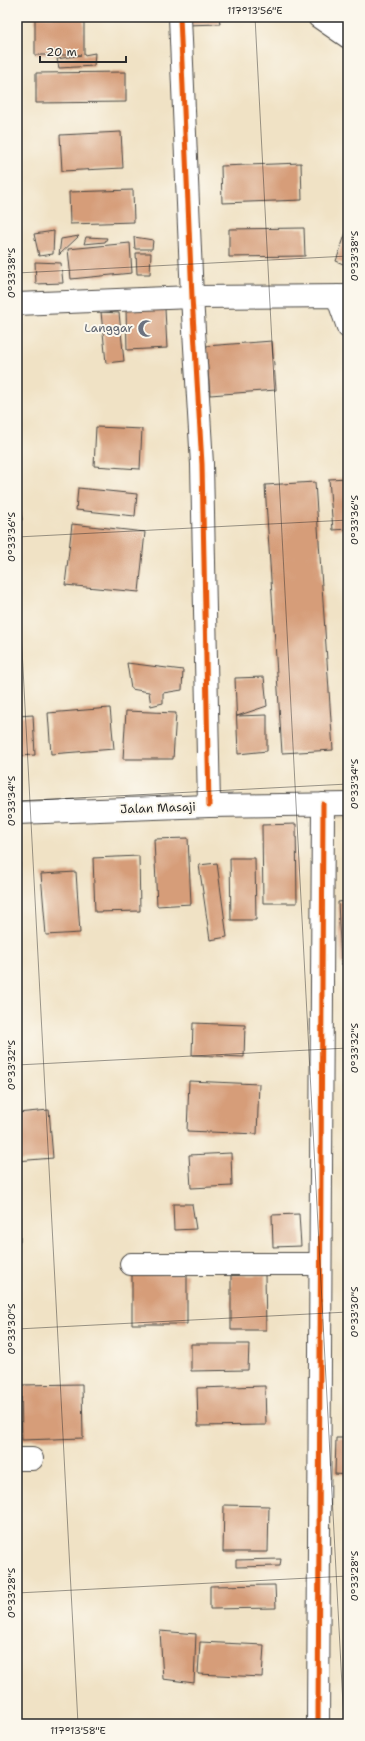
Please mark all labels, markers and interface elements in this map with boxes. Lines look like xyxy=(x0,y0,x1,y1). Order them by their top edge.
text: 117°13'56"E xyxy=(227,4,283,17)
scale bar xyxy=(40,38,126,64)
text: 20 m xyxy=(46,44,77,60)
text: 0°33'38"S xyxy=(348,230,361,281)
text: 0°33'38"S xyxy=(5,247,18,298)
mosque icon: Langgar xyxy=(136,318,156,338)
place label: Langgar xyxy=(84,320,133,336)
text: 0°33'36"S xyxy=(348,494,361,545)
text: 0°33'36"S xyxy=(5,511,18,562)
text: 0°33'34"S xyxy=(348,758,361,809)
text: 0°33'34"S xyxy=(5,775,18,826)
street label: Jalan Masaji xyxy=(120,799,196,817)
text: 0°33'32"S xyxy=(348,1022,361,1073)
text: 0°33'32"S xyxy=(5,1039,18,1090)
text: 0°33'30"S xyxy=(348,1286,361,1337)
text: 0°33'30"S xyxy=(5,1303,18,1354)
text: 0°33'28"S xyxy=(348,1550,361,1601)
text: 0°33'28"S xyxy=(5,1567,18,1618)
text: 117°13'58"E xyxy=(50,1724,106,1737)

